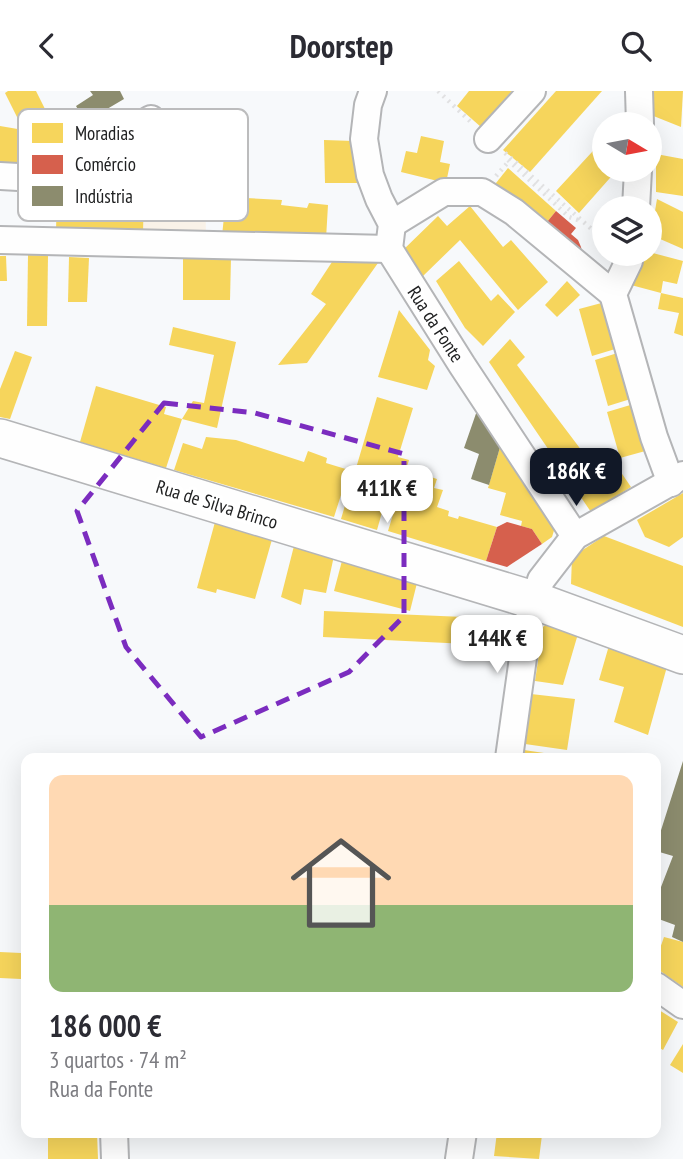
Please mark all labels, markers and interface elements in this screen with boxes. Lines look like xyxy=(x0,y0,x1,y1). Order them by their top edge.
text: Doorstep xyxy=(290,25,393,67)
icon: back xyxy=(28,27,66,65)
icon: search xyxy=(617,27,655,65)
legend xyxy=(18,109,248,221)
north arrow xyxy=(592,112,662,182)
map controls xyxy=(592,112,662,266)
text: Moradias xyxy=(75,121,135,145)
text: Comércio xyxy=(75,152,136,176)
text: Indústria xyxy=(75,184,133,208)
button: layers xyxy=(592,196,662,266)
street label: Rua da Fonte xyxy=(402,281,470,367)
pin: 186K € xyxy=(519,449,633,508)
text: 186K € xyxy=(546,456,606,485)
pin: 411K € xyxy=(330,465,444,525)
text: 411K € xyxy=(357,473,417,502)
street label: Rua de Silva Brinco xyxy=(153,474,281,534)
pin: 144K € xyxy=(440,615,554,675)
text: 144K € xyxy=(467,623,527,652)
icon: home xyxy=(278,820,404,946)
text: 186 000 € xyxy=(49,1006,162,1045)
text: 3 quartos · 74 m² xyxy=(49,1045,187,1074)
text: Rua da Fonte xyxy=(49,1074,153,1103)

